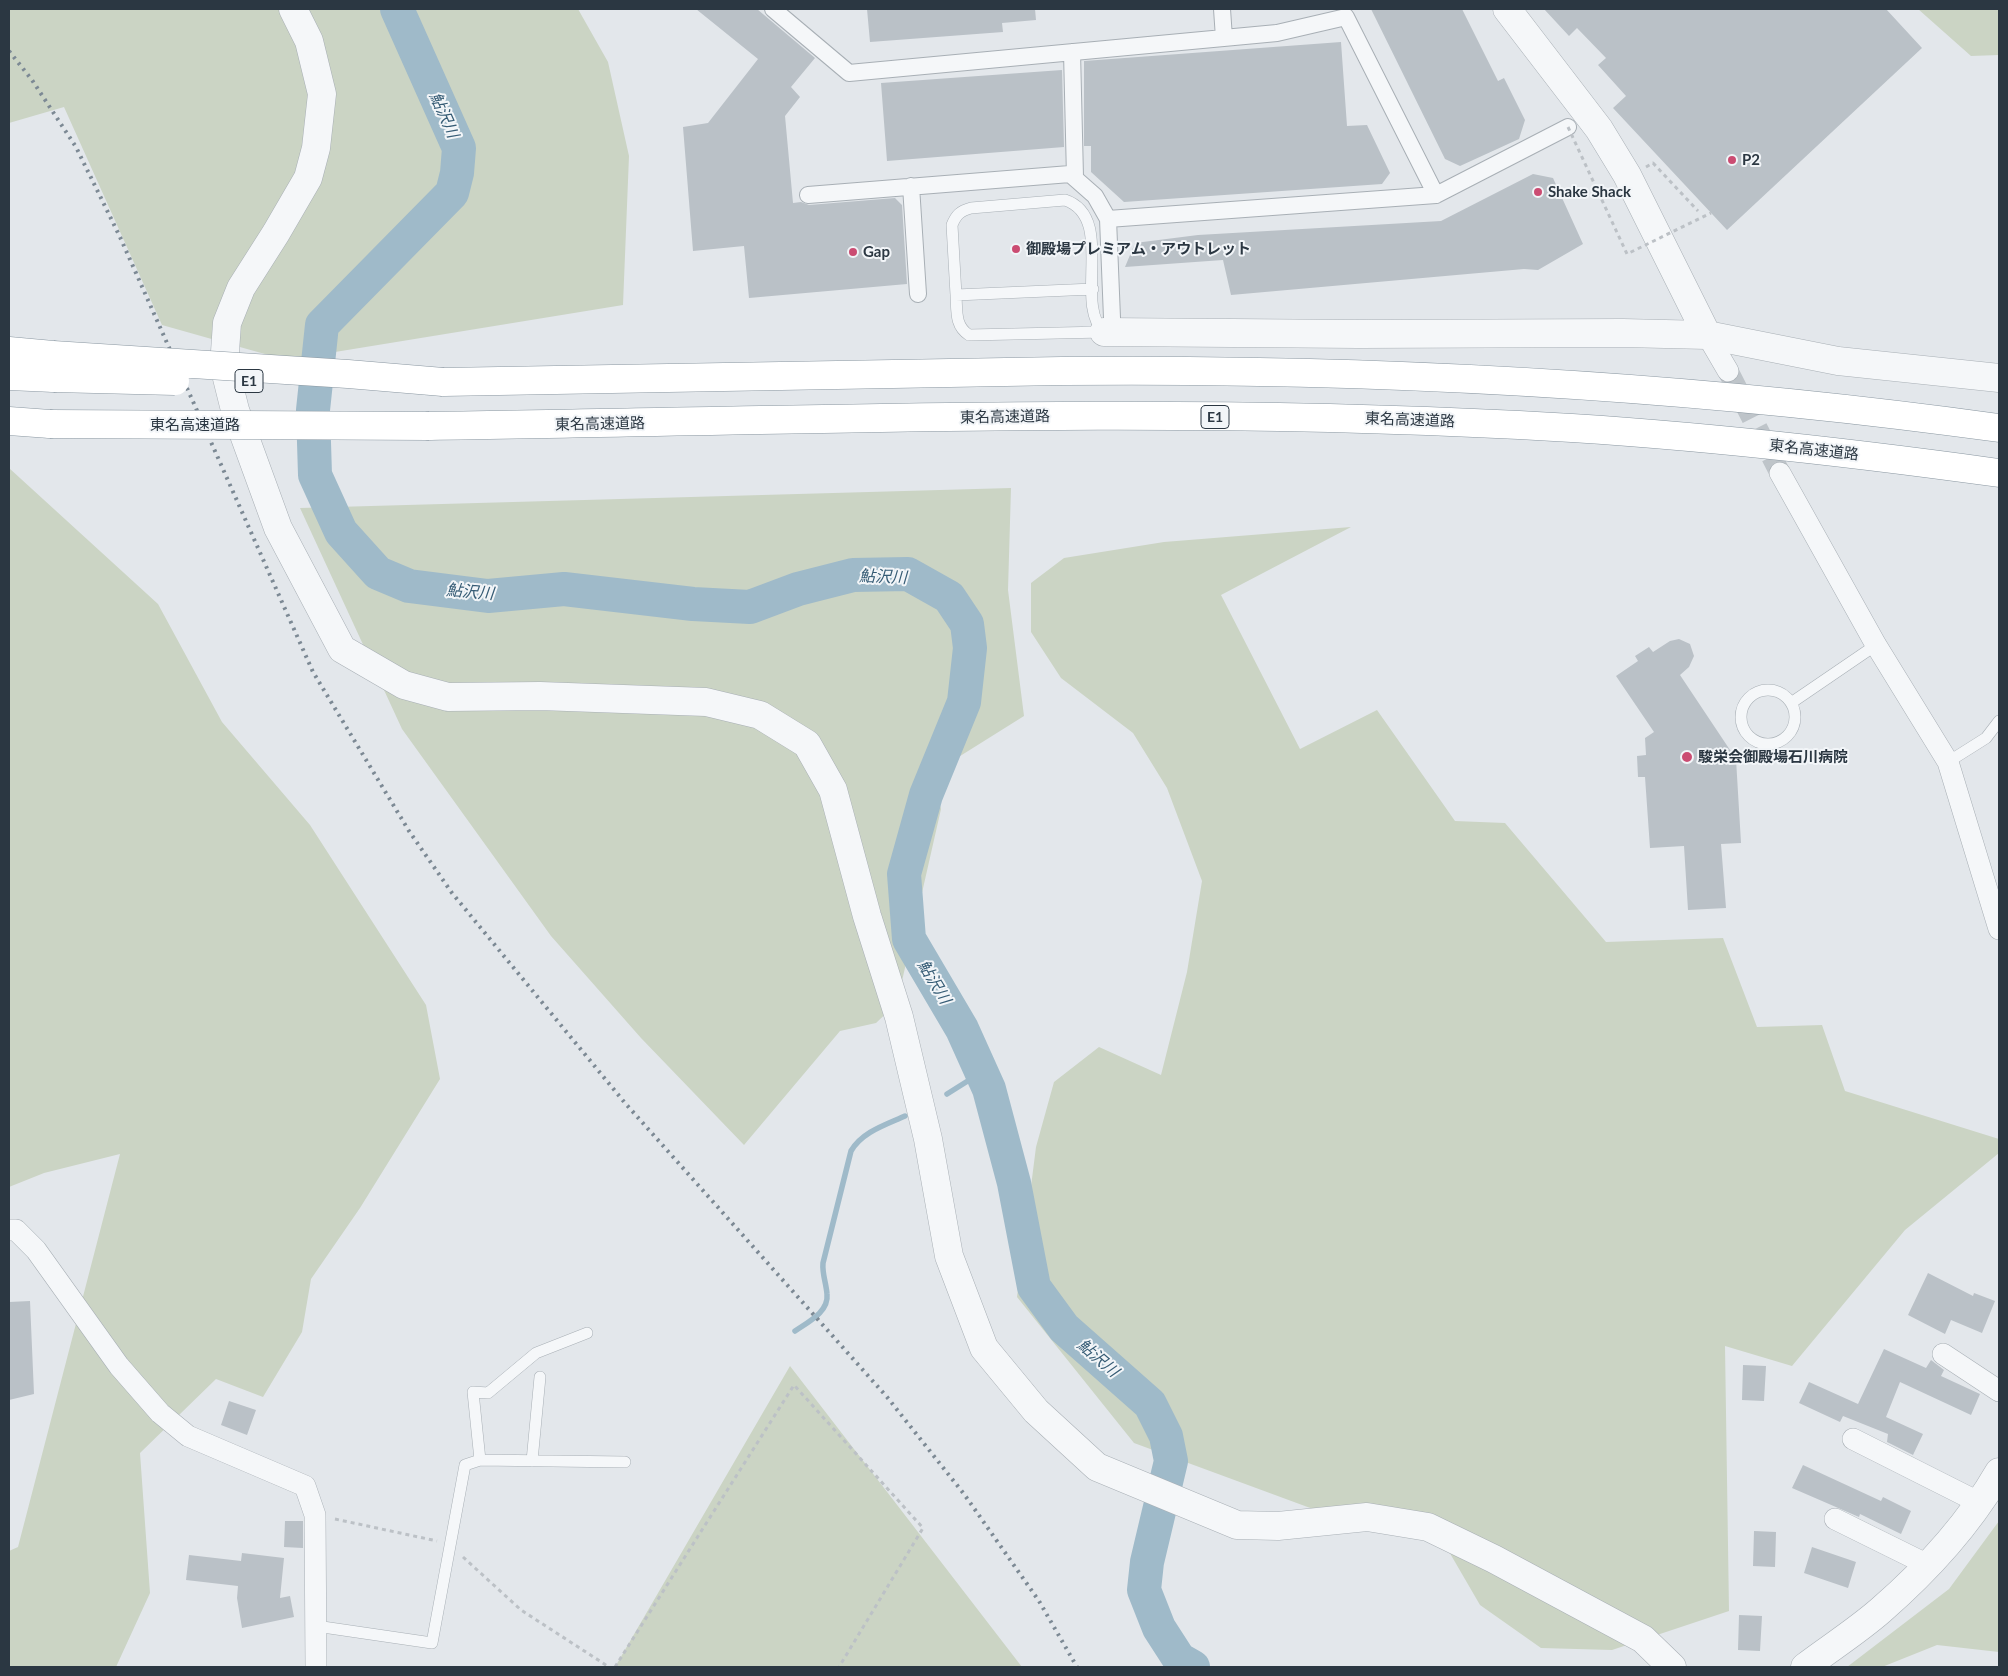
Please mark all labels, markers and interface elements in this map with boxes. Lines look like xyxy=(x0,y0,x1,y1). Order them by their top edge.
water label: 鮎沢川 xyxy=(425,89,463,141)
place label: P2 xyxy=(1742,151,1760,169)
marker: P2 xyxy=(1726,154,1738,166)
place label: Shake Shack xyxy=(1548,183,1631,201)
marker: Shake Shack xyxy=(1532,186,1544,198)
place label: 御殿場プレミアム・アウトレット xyxy=(1026,240,1251,258)
place label: Gap xyxy=(863,243,890,261)
marker: 御殿場プレミアム・アウトレット xyxy=(1010,243,1022,255)
marker: Gap xyxy=(847,246,859,258)
road number: E1 xyxy=(235,370,263,392)
road number: E1 xyxy=(1201,406,1229,428)
street label: 東名高速道路 xyxy=(960,407,1050,427)
street label: 東名高速道路 xyxy=(1365,409,1455,431)
street label: 東名高速道路 xyxy=(555,414,645,434)
street label: 東名高速道路 xyxy=(150,416,240,434)
street label: 東名高速道路 xyxy=(1768,436,1860,464)
water label: 鮎沢川 xyxy=(859,567,907,587)
water label: 鮎沢川 xyxy=(445,580,495,604)
place label: 駿栄会御殿場石川病院 xyxy=(1698,748,1848,766)
marker: 駿栄会御殿場石川病院 xyxy=(1680,750,1694,764)
water label: 鮎沢川 xyxy=(913,956,955,1008)
water label: 鮎沢川 xyxy=(1074,1335,1122,1381)

